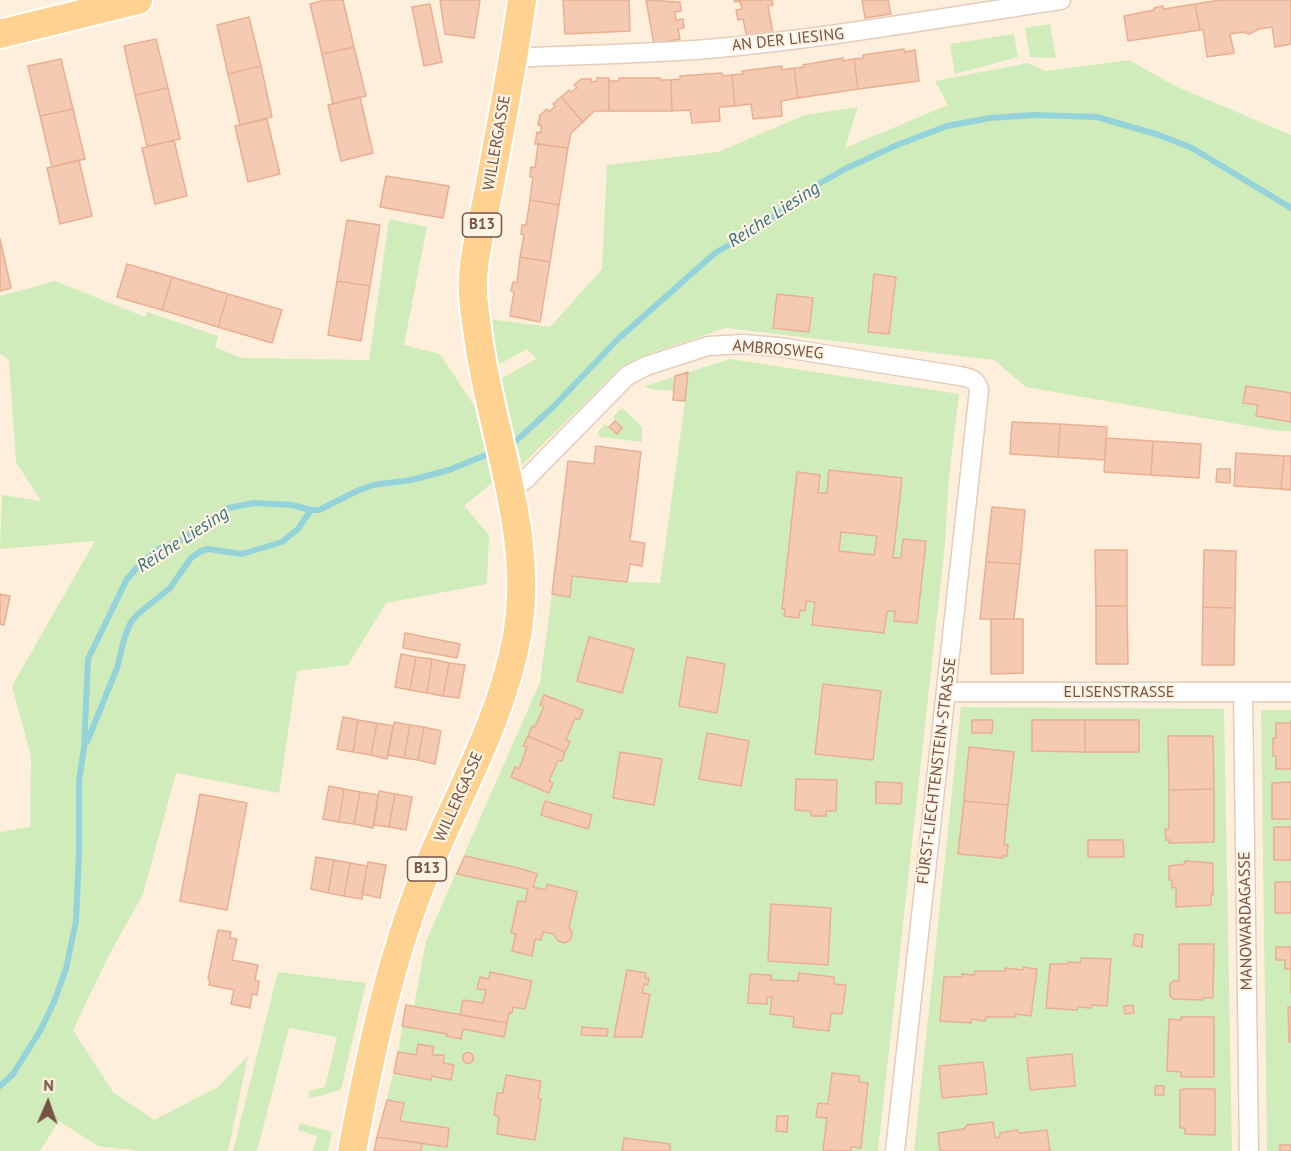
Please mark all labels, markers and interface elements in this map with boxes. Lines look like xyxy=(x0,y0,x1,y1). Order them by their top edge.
street label: AN DER LIESING xyxy=(731,25,845,55)
street label: WILLERGASSE xyxy=(479,94,515,192)
water label: Reiche Liesing xyxy=(724,177,824,253)
road number: B13 xyxy=(462,213,502,237)
street label: AMBROSWEG xyxy=(732,336,824,364)
water label: Reiche Liesing xyxy=(133,502,233,578)
street label: FÜRST-LIECHTENSTEIN-STRASSE xyxy=(914,657,960,885)
street label: ELISENSTRASSE xyxy=(1064,682,1174,702)
street label: WILLERGASSE xyxy=(431,749,487,845)
street label: MANOWARDAGASSE xyxy=(1235,851,1257,991)
road number: B13 xyxy=(408,857,446,881)
north arrow xyxy=(18,1073,78,1133)
text: N xyxy=(43,1075,54,1095)

